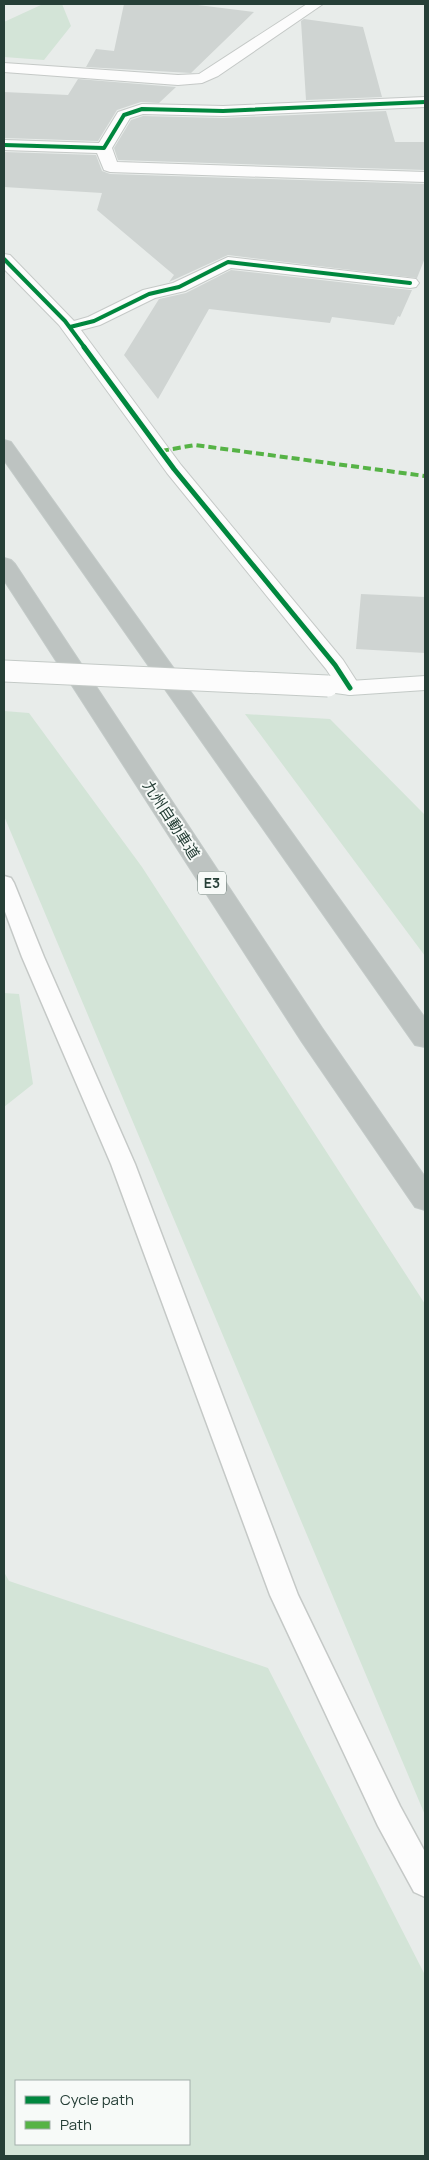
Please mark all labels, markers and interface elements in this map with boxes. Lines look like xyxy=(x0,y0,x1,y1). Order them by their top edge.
street label: 九州自動車道 xyxy=(138,776,205,863)
road number: E3 xyxy=(198,871,226,894)
legend xyxy=(15,2080,190,2145)
text: Cycle path xyxy=(60,2089,134,2110)
text: Path xyxy=(60,2114,92,2135)

